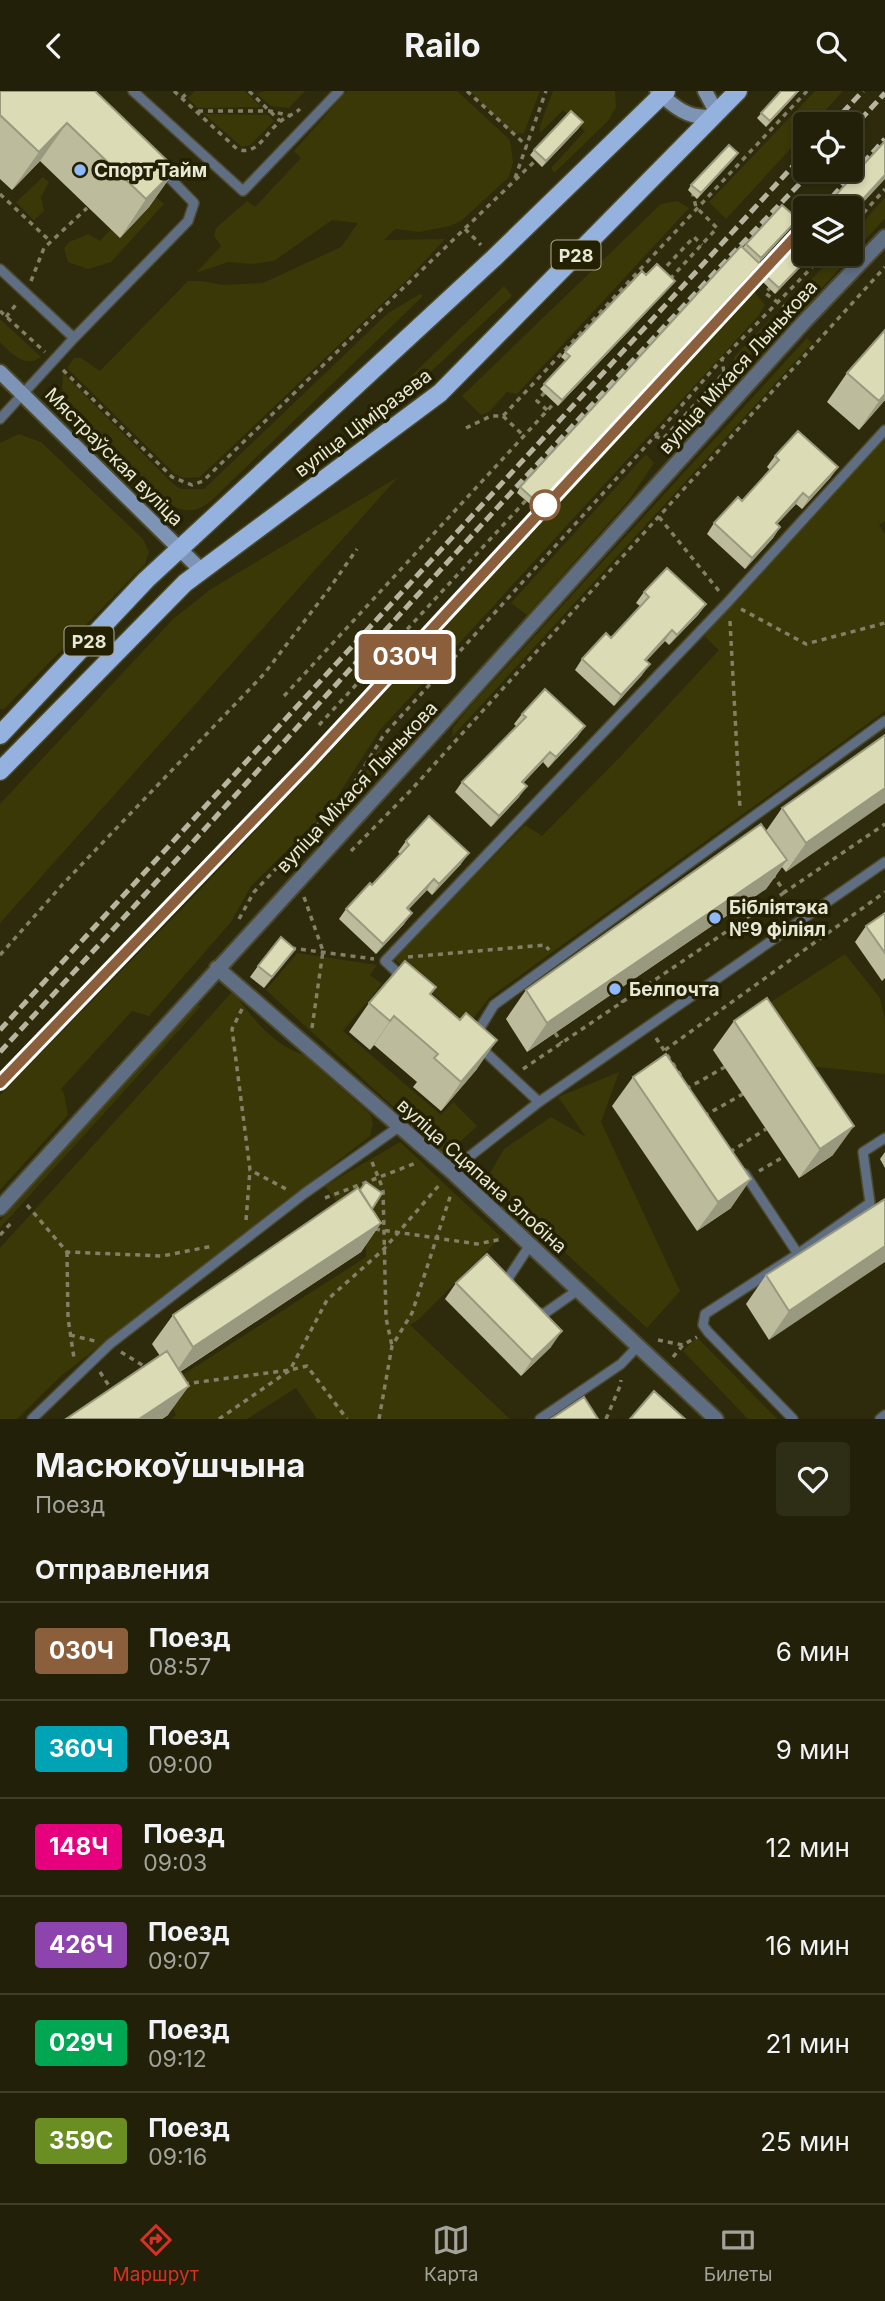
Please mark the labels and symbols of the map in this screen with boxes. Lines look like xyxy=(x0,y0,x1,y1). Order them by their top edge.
place label: Спорт Тайм xyxy=(94,159,207,182)
marker: Спорт Тайм xyxy=(72,162,88,178)
road number: Р28 xyxy=(552,240,600,269)
street label: вуліца Міхася Лынькова xyxy=(654,275,822,459)
street label: вуліца Ціміразева xyxy=(290,364,436,482)
street label: Мястраўская вуліца xyxy=(40,383,188,531)
unlabelled marker xyxy=(530,490,560,520)
road number: Р28 xyxy=(64,627,114,655)
line badge: 030Ч xyxy=(356,634,454,680)
street label: вуліца Міхася Лынькова xyxy=(272,697,442,877)
place label: Бібліятэка №9 філіял xyxy=(729,896,829,941)
marker: Бібліятэка №9 філіял xyxy=(707,910,723,926)
place label: Белпочта xyxy=(629,978,719,1001)
marker: Белпочта xyxy=(607,981,623,997)
street label: вуліца Сцяпана Злобіна xyxy=(393,1094,571,1258)

